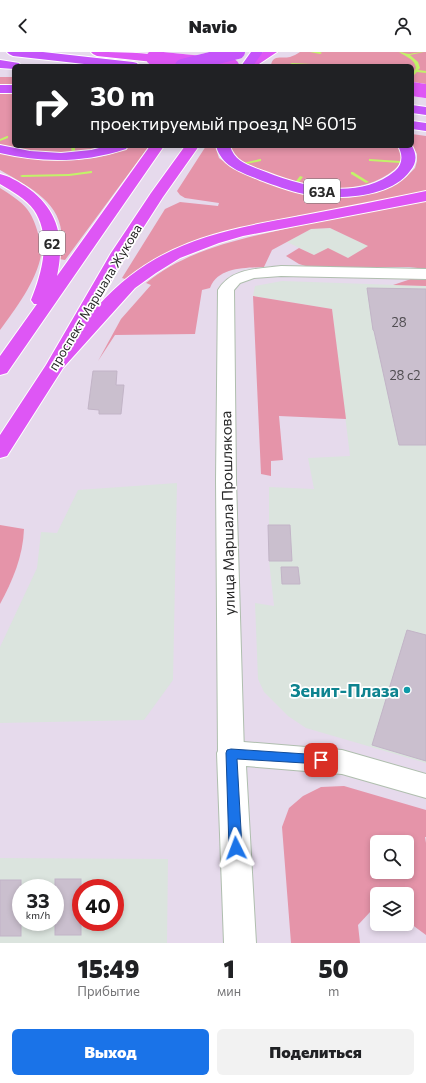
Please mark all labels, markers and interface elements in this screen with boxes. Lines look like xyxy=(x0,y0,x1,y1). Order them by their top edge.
icon: back xyxy=(12,15,34,37)
text: Navio xyxy=(189,15,237,37)
icon: person xyxy=(392,15,414,37)
text: 30 m xyxy=(90,78,155,112)
icon: right xyxy=(24,80,76,132)
text: проектируемый проезд № 6015 xyxy=(90,112,357,134)
road number: 63A xyxy=(304,179,340,203)
street label: проспект Маршала Жукова xyxy=(45,221,145,373)
road number: 62 xyxy=(39,231,65,255)
house number: 28 xyxy=(391,314,407,330)
house number: 28 с2 xyxy=(389,367,421,383)
street label: улица Маршала Прошлякова xyxy=(216,411,238,615)
place label: Зенит-Плаза xyxy=(290,679,399,701)
marker: Зенит-Плаза xyxy=(402,685,412,695)
pin xyxy=(304,743,338,777)
icon: arrive xyxy=(310,749,332,771)
position arrow xyxy=(215,827,257,869)
map controls xyxy=(370,835,414,931)
button: search xyxy=(370,835,414,879)
speed limit sign: 40 xyxy=(72,879,124,931)
button: layers xyxy=(370,887,414,931)
text: 33 xyxy=(26,888,50,912)
text: km/h xyxy=(26,909,50,921)
text: 15:49 xyxy=(78,954,139,983)
text: 1 xyxy=(224,954,235,983)
text: 50 xyxy=(318,954,349,983)
text: Прибытие xyxy=(77,983,140,999)
text: мин xyxy=(217,983,241,999)
text: m xyxy=(328,983,339,999)
button: Выход xyxy=(12,1029,209,1075)
button: Поделиться xyxy=(217,1029,414,1075)

